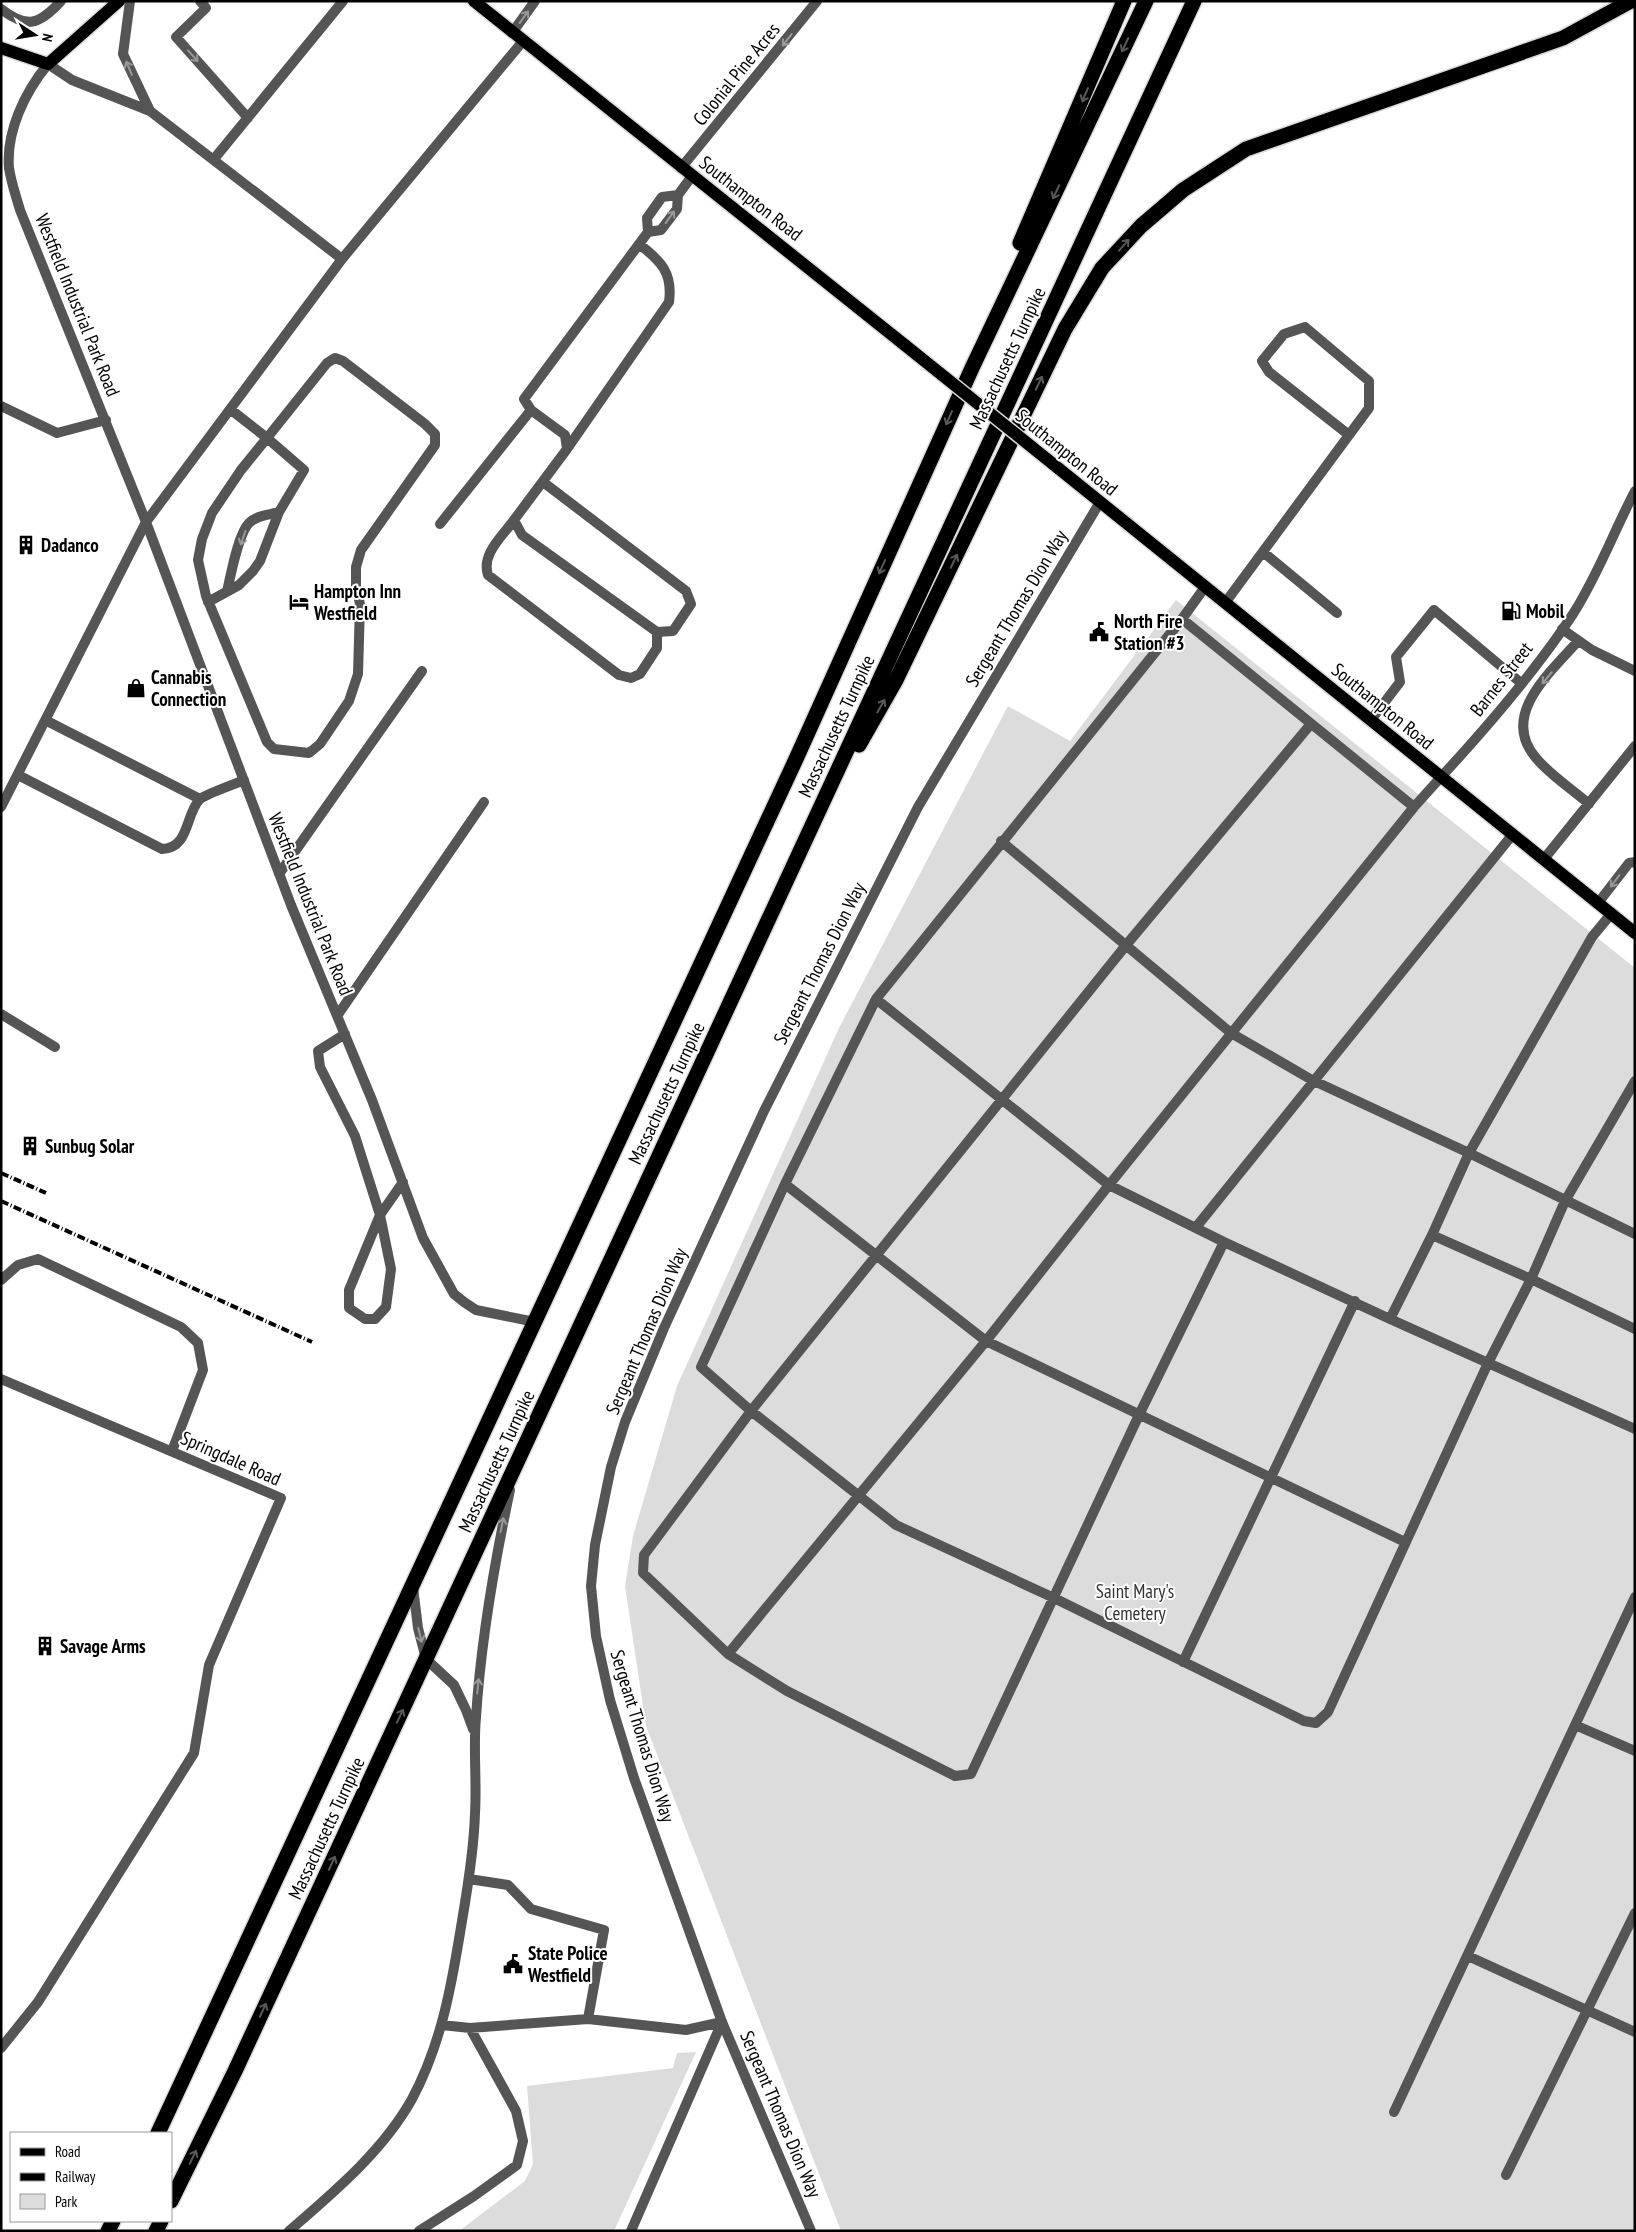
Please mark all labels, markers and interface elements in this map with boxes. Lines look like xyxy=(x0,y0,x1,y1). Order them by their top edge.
north arrow xyxy=(10,10,60,60)
one-way arrow xyxy=(519,10,529,24)
street label: Colonial Pine Acres xyxy=(687,18,785,130)
text: N xyxy=(38,32,57,43)
one-way arrow xyxy=(781,33,792,46)
one-way arrow xyxy=(1120,37,1129,52)
one-way arrow xyxy=(187,49,198,62)
one-way arrow xyxy=(124,61,133,76)
one-way arrow xyxy=(1080,87,1090,102)
street label: Southampton Road xyxy=(695,150,807,246)
one-way arrow xyxy=(1050,184,1060,199)
street label: Westfield Industrial Park Road xyxy=(30,210,126,400)
one-way arrow xyxy=(665,211,676,224)
one-way arrow xyxy=(1118,238,1130,251)
street label: Massachusetts Turnpike xyxy=(964,283,1051,433)
one-way arrow xyxy=(1034,375,1044,390)
street label: Southampton Road xyxy=(1011,404,1123,500)
one-way arrow xyxy=(944,410,954,425)
street label: Sergeant Thomas Dion Way xyxy=(960,525,1073,691)
one-way arrow xyxy=(237,530,247,546)
place label: Dadanco xyxy=(41,533,99,557)
building icon: Dadanco xyxy=(15,534,37,556)
one-way arrow xyxy=(950,554,959,569)
one-way arrow xyxy=(877,559,887,574)
place label: Hampton Inn Westfield xyxy=(313,579,401,625)
hotel icon: Hampton Inn Westfield xyxy=(288,591,310,613)
place label: Mobil xyxy=(1526,599,1565,623)
fuel station icon: Mobil xyxy=(1500,600,1522,622)
place label: North Fire Station #3 xyxy=(1114,609,1185,655)
public building icon: North Fire Station #3 xyxy=(1088,621,1110,643)
street label: Barnes Street xyxy=(1465,636,1538,721)
street label: Massachusetts Turnpike xyxy=(793,651,880,801)
street label: Southampton Road xyxy=(1327,658,1439,754)
place label: Cannabis Connection xyxy=(151,665,226,711)
one-way arrow xyxy=(1541,671,1552,684)
shop icon: Cannabis Connection xyxy=(125,677,147,699)
one-way arrow xyxy=(877,700,887,714)
street label: Westfield Industrial Park Road xyxy=(263,809,359,999)
one-way arrow xyxy=(1610,874,1620,888)
street label: Sergeant Thomas Dion Way xyxy=(768,877,871,1048)
street label: Massachusetts Turnpike xyxy=(623,1018,710,1168)
place label: Sunbug Solar xyxy=(45,1134,135,1158)
building icon: Sunbug Solar xyxy=(19,1135,41,1157)
street label: Sergeant Thomas Dion Way xyxy=(600,1243,692,1418)
street label: Massachusetts Turnpike xyxy=(453,1386,540,1536)
street label: Springdale Road xyxy=(177,1425,285,1491)
one-way arrow xyxy=(498,1518,507,1534)
park label: Saint Mary's Cemetery xyxy=(1096,1579,1174,1625)
one-way arrow xyxy=(416,1627,425,1643)
place label: Savage Arms xyxy=(60,1634,146,1658)
building icon: Savage Arms xyxy=(34,1635,56,1657)
street label: Sergeant Thomas Dion Way xyxy=(605,1647,681,1826)
one-way arrow xyxy=(473,1678,483,1694)
one-way arrow xyxy=(396,1709,405,1724)
street label: Massachusetts Turnpike xyxy=(283,1753,370,1903)
one-way arrow xyxy=(327,1856,337,1871)
place label: State Police Westfield xyxy=(527,1941,608,1987)
public building icon: State Police Westfield xyxy=(502,1953,524,1975)
one-way arrow xyxy=(259,2003,269,2018)
street label: Sergeant Thomas Dion Way xyxy=(735,2027,827,2202)
legend xyxy=(10,2132,172,2222)
text: Road xyxy=(55,2142,81,2161)
one-way arrow xyxy=(189,2150,198,2165)
text: Railway xyxy=(55,2167,96,2186)
text: Park xyxy=(55,2192,77,2211)

